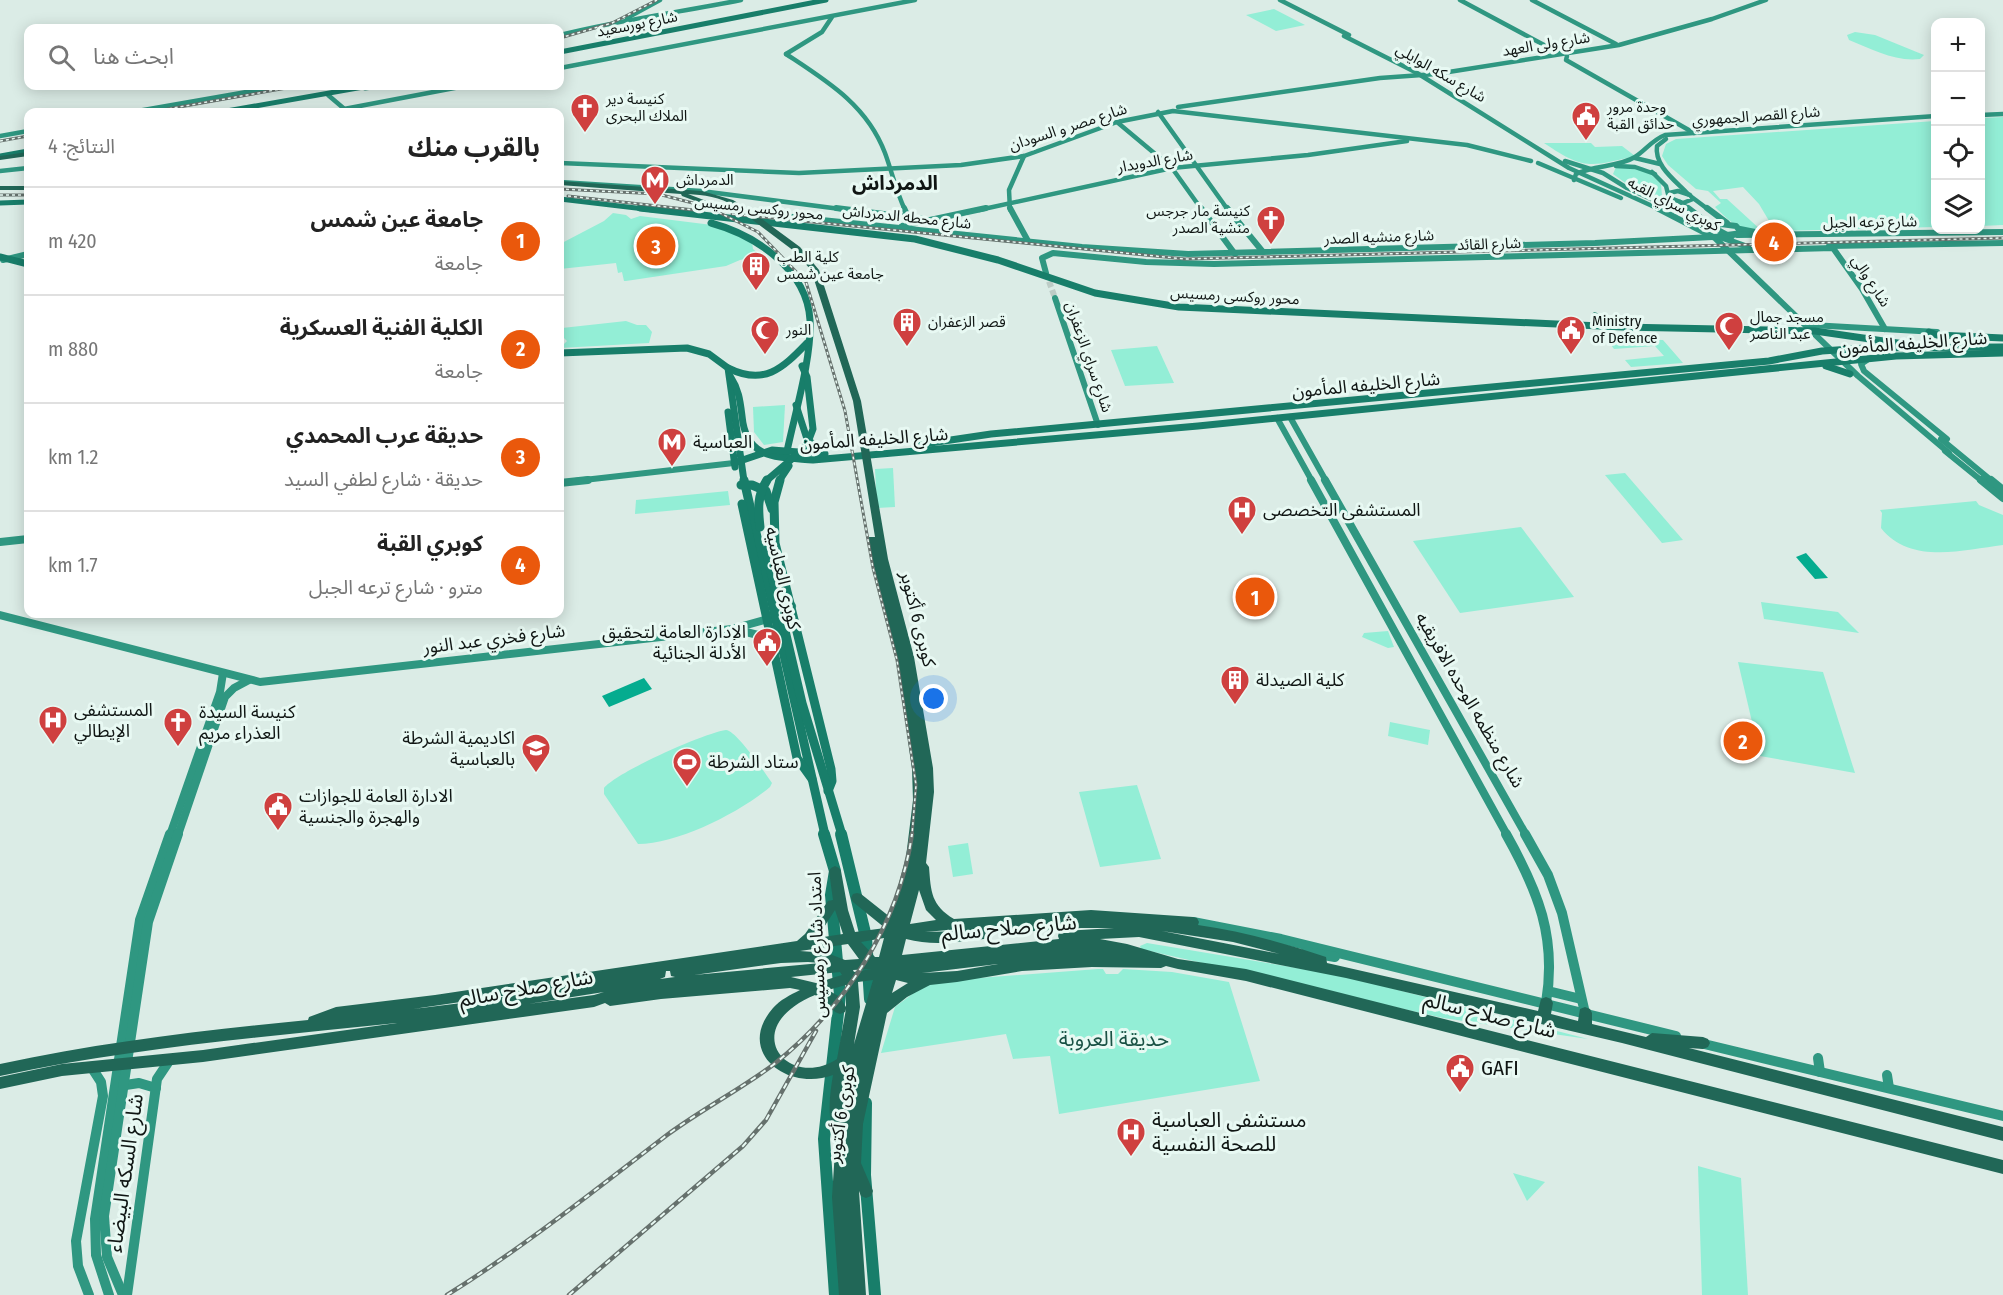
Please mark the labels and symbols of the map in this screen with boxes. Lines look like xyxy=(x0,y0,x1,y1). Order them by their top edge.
street label: شارع بورسعيد xyxy=(595,7,680,44)
street label: شارع ولى العهد xyxy=(1501,28,1592,63)
street label: شارع سكه الوايلي xyxy=(1391,40,1489,109)
place label: كنيسة دير الملاك البحرى xyxy=(605,90,687,125)
church icon: كنيسة دير الملاك البحرى xyxy=(569,92,601,134)
place label: وحدة مرور حدائق القبة xyxy=(1606,98,1675,134)
street label: شارع مصر و السودان xyxy=(1007,99,1130,157)
public building icon: وحدة مرور حدائق القبة xyxy=(1570,100,1602,142)
street label: شارع القصر الجمهوري xyxy=(1691,103,1821,132)
street label: شارع الدويدار xyxy=(1115,145,1195,180)
metro station icon: الدمرداش xyxy=(639,164,671,206)
place label: الدمرداش xyxy=(676,171,734,189)
district label: الدمرداش xyxy=(852,171,938,195)
street label: كوبري سراي القبه xyxy=(1624,173,1724,238)
street label: محور روكسى رمسيس xyxy=(694,192,824,224)
street label: شارع محطه الدمرداش xyxy=(841,201,972,236)
place label: كنيسة مار جرجس منشية الصدر xyxy=(1146,202,1251,237)
church icon: كنيسة مار جرجس منشية الصدر xyxy=(1255,204,1287,246)
street label: شارع ترعه الجبل xyxy=(1823,212,1918,235)
pin: 4 xyxy=(1754,220,1794,264)
pin: 3 xyxy=(636,224,676,268)
street label: شارع منشيه الصدر xyxy=(1323,226,1435,251)
street label: شارع القائد xyxy=(1457,234,1522,257)
place label: كلية الطب جامعة عين شمس xyxy=(777,248,884,283)
building icon: كلية الطب جامعة عين شمس xyxy=(740,250,772,292)
street label: شارع والي xyxy=(1845,252,1894,312)
street label: محور روكسى رمسيس xyxy=(1170,284,1300,308)
street label: شارع سراي الزعفران xyxy=(1059,299,1116,416)
building icon: قصر الزعفران xyxy=(891,306,923,348)
place label: مسجد جمال عبد الناصر xyxy=(1749,308,1824,343)
mosque icon: مسجد جمال عبد الناصر xyxy=(1713,310,1745,352)
place label: Ministry of Defence xyxy=(1592,312,1657,347)
place label: قصر الزعفران xyxy=(928,313,1006,331)
mosque icon: النور xyxy=(749,314,781,356)
public building icon: Ministry of Defence xyxy=(1555,314,1587,356)
place label: النور xyxy=(785,321,811,339)
street label: شارع الخليفه المأمون xyxy=(1838,327,1988,362)
street label: شارع الخليفه المأمون xyxy=(1291,367,1441,405)
street label: شارع الخليفه المأمون xyxy=(799,423,949,458)
metro station icon: العباسية xyxy=(656,426,688,468)
place label: العباسية xyxy=(693,431,752,453)
hospital icon: المستشفى التخصصى xyxy=(1226,494,1258,536)
place label: المستشفى التخصصى xyxy=(1263,499,1421,521)
street label: كوبرى العباسيه xyxy=(760,524,806,632)
street label: كوبرى 6 أكتوبر xyxy=(895,568,941,670)
pin: 1 xyxy=(1236,574,1274,620)
street label: شارع منظمه الوحده الافريقيه xyxy=(1408,608,1529,793)
street label: شارع فخري عبد النور xyxy=(421,619,567,662)
place label: الإدارة العامة لتحقيق الأدلة الجنائية xyxy=(602,621,746,664)
public building icon: الإدارة العامة لتحقيق الأدلة الجنائية xyxy=(751,626,783,668)
building icon: كلية الصيدلة xyxy=(1219,664,1251,706)
place label: كلية الصيدلة xyxy=(1256,669,1345,691)
your location xyxy=(919,684,948,713)
place label: المستشفى الإيطالي xyxy=(74,699,153,744)
place label: كنيسة السيدة العذراء مريم xyxy=(199,701,296,746)
hospital icon: المستشفى الإيطالي xyxy=(37,704,69,746)
church icon: كنيسة السيدة العذراء مريم xyxy=(162,706,194,748)
pin: 2 xyxy=(1724,718,1762,764)
place label: اكاديمية الشرطة بالعباسية xyxy=(402,727,515,770)
school or university icon: اكاديمية الشرطة بالعباسية xyxy=(520,732,552,774)
sports icon: ستاد الشرطة xyxy=(671,746,703,788)
place label: ستاد الشرطة xyxy=(708,751,799,773)
place label: الادارة العامة للجوازات والهجرة والجنسية xyxy=(299,785,453,828)
public building icon: الادارة العامة للجوازات والهجرة والجنسية xyxy=(262,790,294,832)
street label: امتداد شارع رمسيس xyxy=(803,871,834,1019)
street label: شارع صلاح سالم xyxy=(940,909,1078,949)
street label: شارع صلاح سالم xyxy=(457,963,595,1015)
street label: شارع صلاح سالم xyxy=(1421,986,1559,1046)
park label: حديقة العروبة xyxy=(1059,1026,1169,1052)
public building icon: GAFI xyxy=(1444,1052,1476,1094)
place label: GAFI xyxy=(1481,1055,1519,1081)
street label: كوبرى 6 أكتوبر xyxy=(822,1063,860,1165)
street label: شارع السكه البيضاء xyxy=(101,1092,151,1254)
place label: مستشفى العباسية للصحة النفسية xyxy=(1152,1107,1307,1157)
hospital icon: مستشفى العباسية للصحة النفسية xyxy=(1115,1116,1147,1158)

